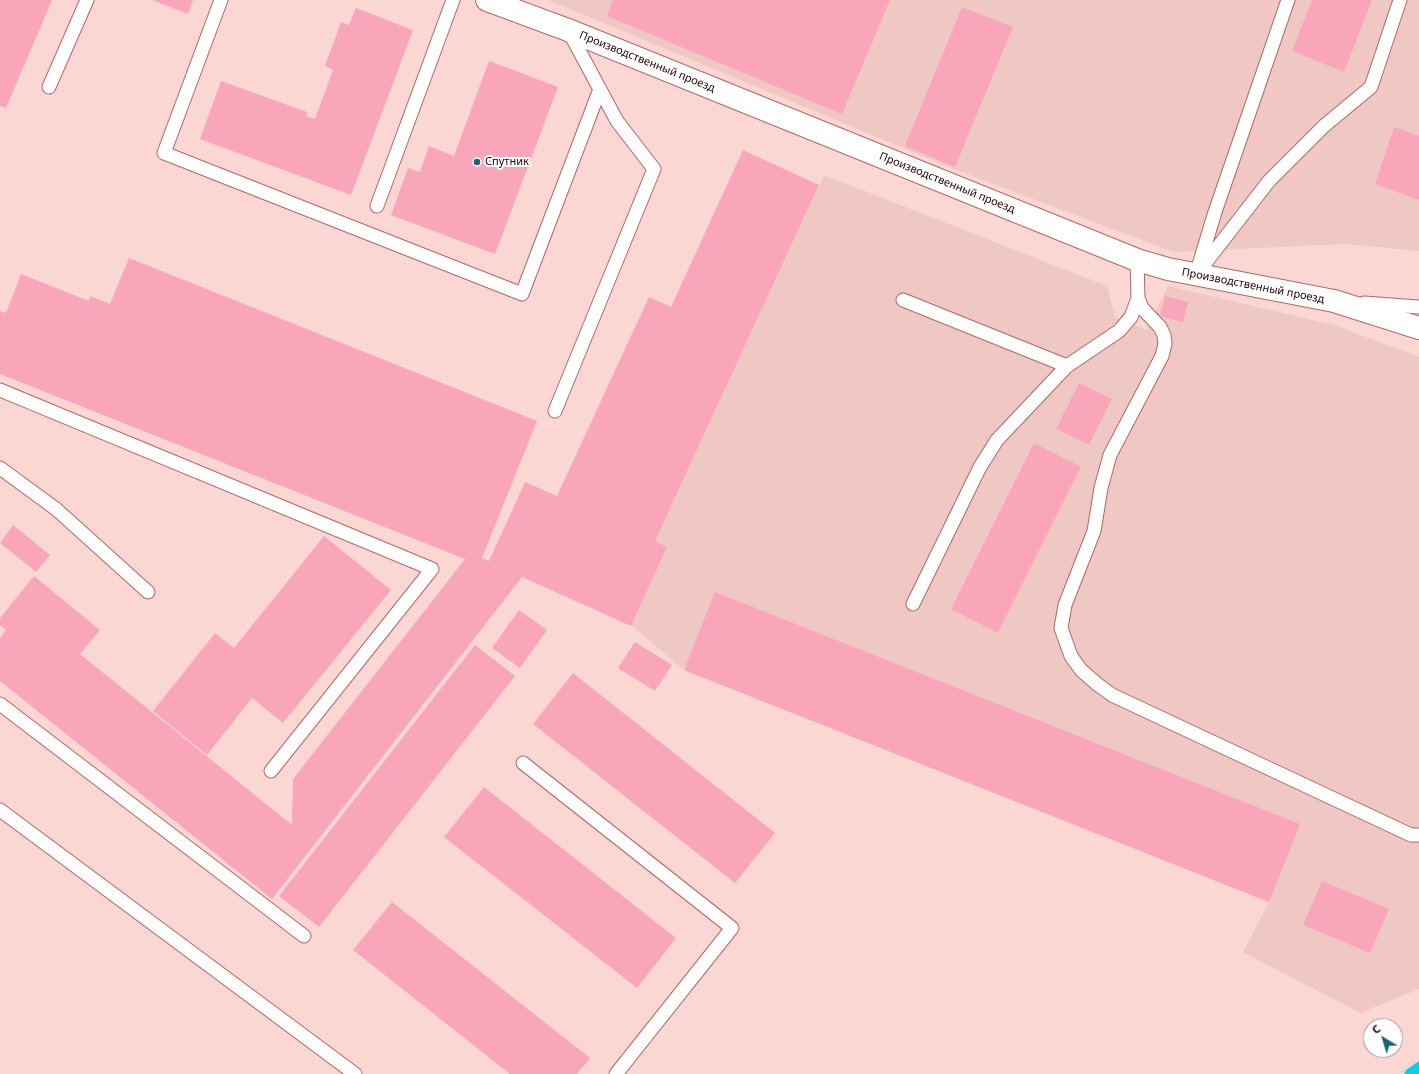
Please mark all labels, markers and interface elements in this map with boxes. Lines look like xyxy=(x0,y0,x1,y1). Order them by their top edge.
street label: Производственный проезд xyxy=(577,29,717,95)
street label: Производственный проезд xyxy=(877,150,1017,216)
place label: Спутник xyxy=(485,155,529,169)
marker: Спутник xyxy=(472,157,482,167)
street label: Производственный проезд xyxy=(1181,266,1325,306)
north arrow xyxy=(1363,1018,1403,1058)
text: С xyxy=(1368,1021,1383,1037)

